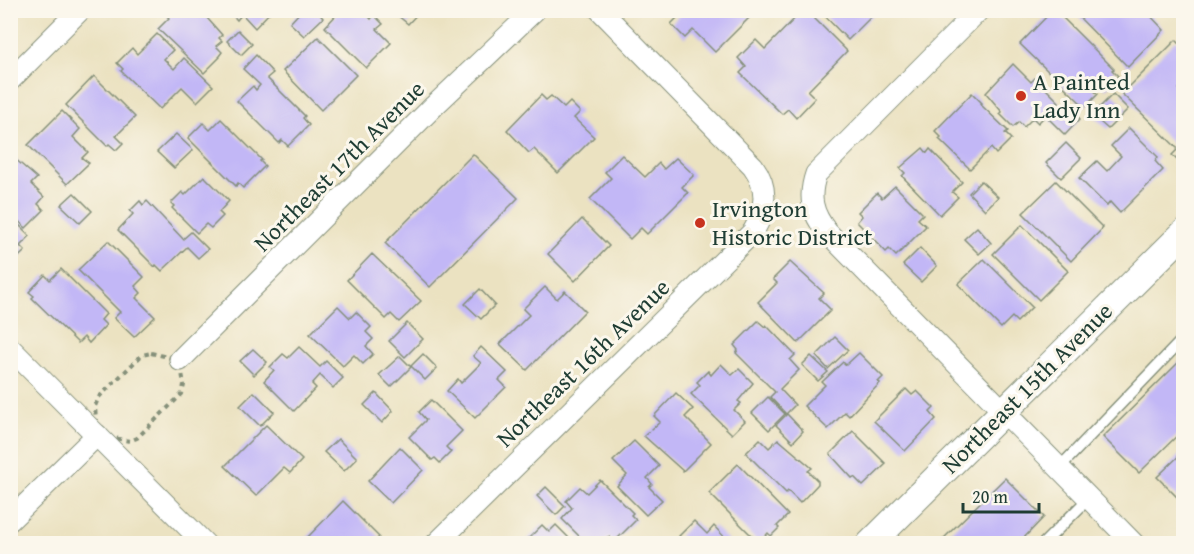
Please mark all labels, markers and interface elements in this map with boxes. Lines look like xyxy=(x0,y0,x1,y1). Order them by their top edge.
place label: A Painted Lady Inn xyxy=(1033,64,1130,127)
street label: Northeast 17th Avenue xyxy=(245,72,432,259)
marker: A Painted Lady Inn xyxy=(1014,89,1028,103)
place label: Irvington Historic District xyxy=(712,191,873,254)
marker: Irvington Historic District xyxy=(693,216,707,230)
street label: Northeast 16th Avenue xyxy=(488,270,677,455)
street label: Northeast 15th Avenue xyxy=(933,294,1120,481)
scale bar xyxy=(963,476,1040,514)
text: 20 m xyxy=(972,483,1008,510)

